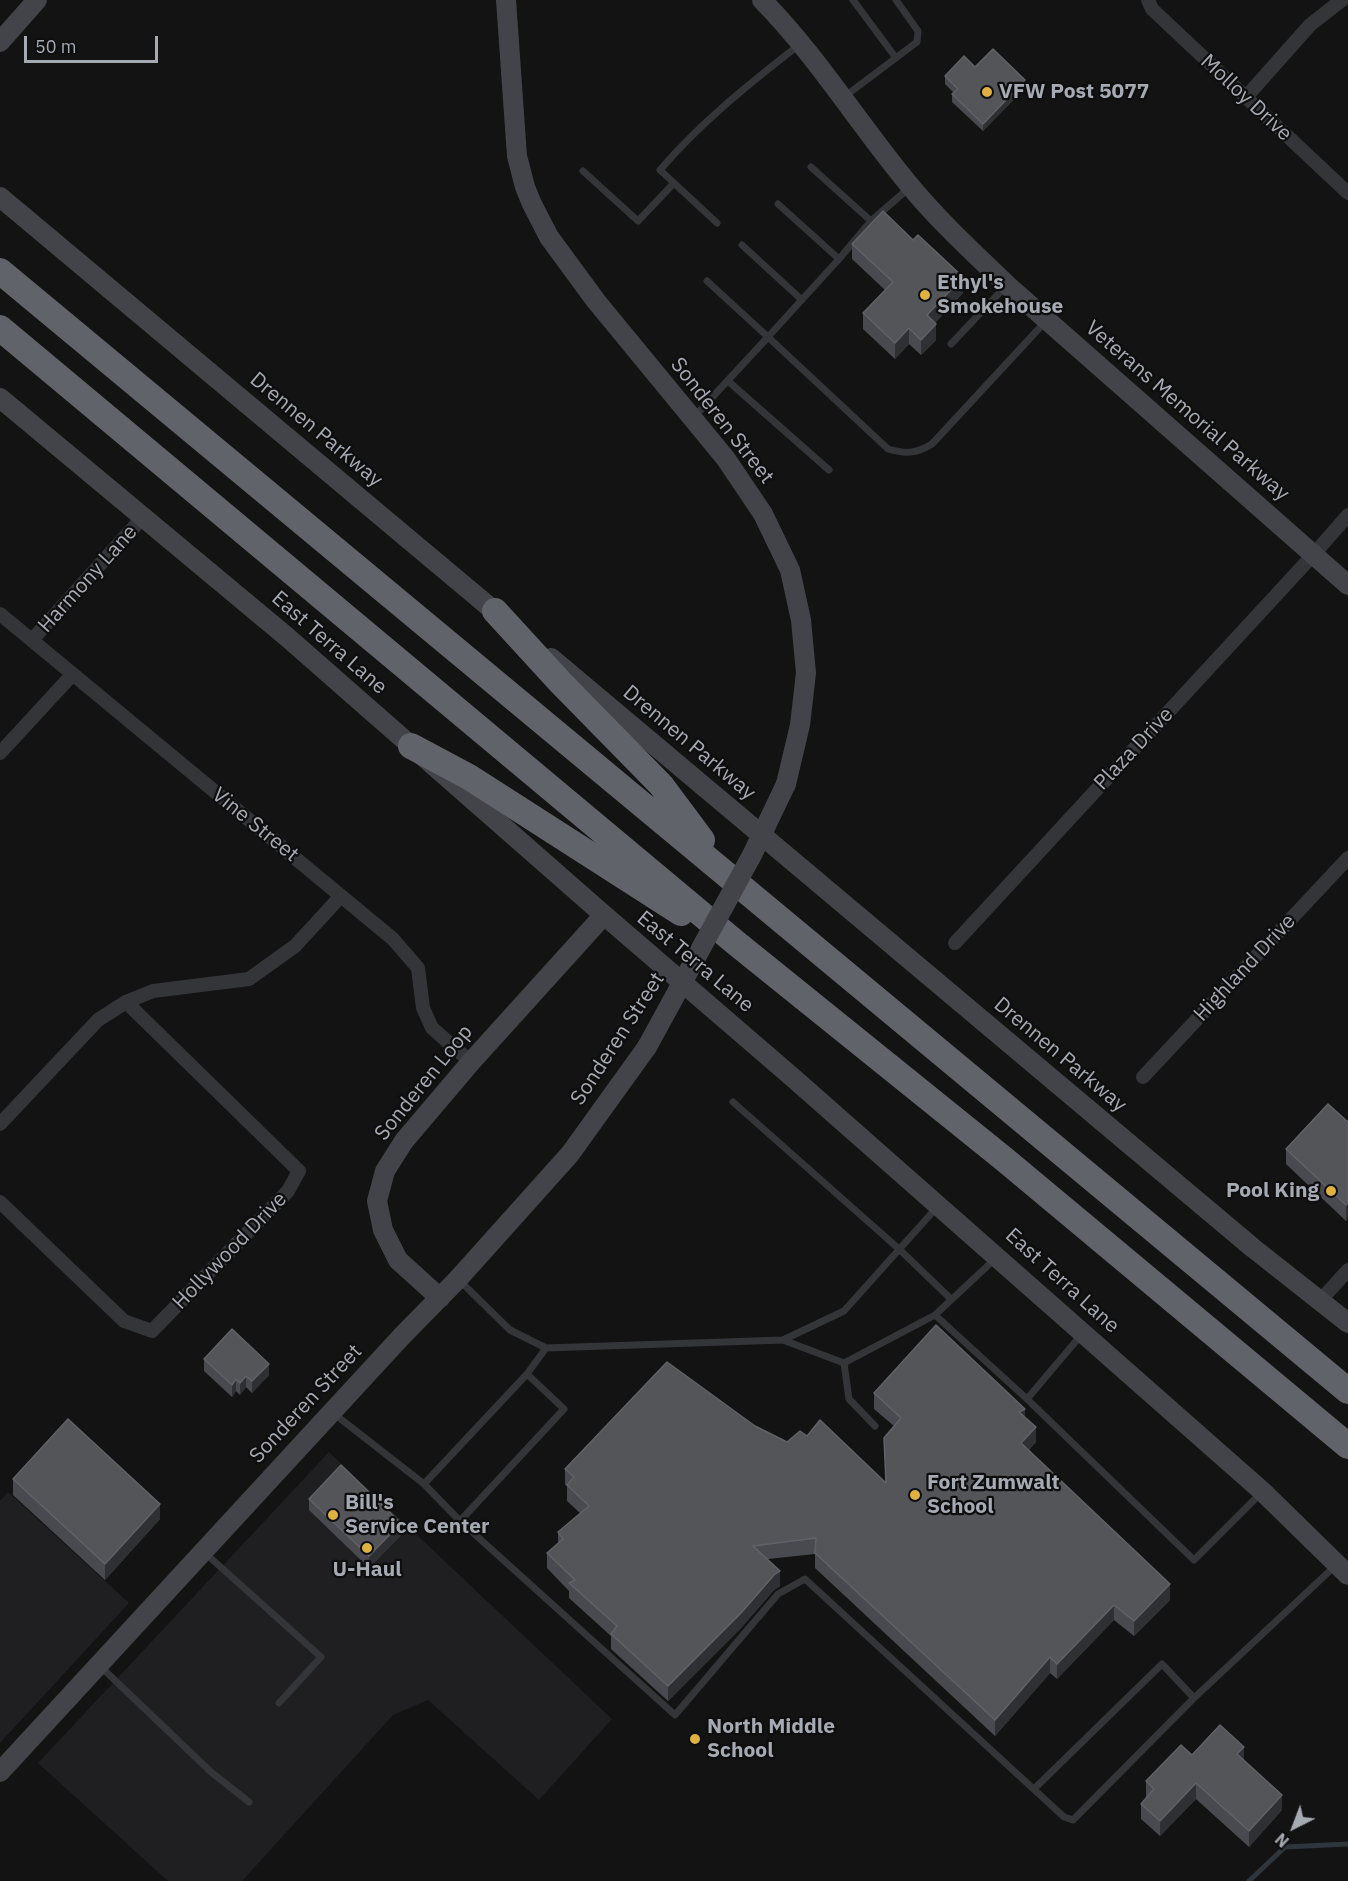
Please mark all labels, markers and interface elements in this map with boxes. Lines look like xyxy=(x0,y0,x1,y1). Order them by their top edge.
scale bar xyxy=(27,24,160,62)
text: 50 m xyxy=(35,35,77,58)
street label: Molloy Drive xyxy=(1195,49,1297,147)
place label: VFW Post 5077 xyxy=(999,79,1149,105)
marker: VFW Post 5077 xyxy=(980,85,994,99)
place label: Ethyl's Smokehouse xyxy=(937,270,1063,320)
marker: Ethyl's Smokehouse xyxy=(918,288,932,302)
street label: Veterans Memorial Parkway xyxy=(1080,316,1294,506)
street label: Sonderen Street xyxy=(665,353,779,489)
street label: Drennen Parkway xyxy=(245,367,387,493)
street label: Harmony Lane xyxy=(33,520,143,638)
street label: East Terra Lane xyxy=(266,586,392,700)
street label: Drennen Parkway xyxy=(618,680,760,806)
street label: Plaza Drive xyxy=(1089,702,1179,796)
street label: Vine Street xyxy=(207,782,303,868)
street label: East Terra Lane xyxy=(631,906,759,1018)
street label: Highland Drive xyxy=(1189,909,1301,1027)
street label: Sonderen Street xyxy=(566,968,670,1110)
street label: Drennen Parkway xyxy=(989,992,1131,1118)
street label: Sonderen Loop xyxy=(370,1020,478,1146)
place label: Pool King xyxy=(1226,1178,1319,1204)
marker: Pool King xyxy=(1324,1184,1338,1198)
street label: Hollywood Drive xyxy=(168,1187,292,1315)
street label: East Terra Lane xyxy=(1000,1223,1124,1339)
street label: Sonderen Street xyxy=(245,1339,367,1469)
place label: Fort Zumwalt School xyxy=(927,1470,1059,1520)
marker: Fort Zumwalt School xyxy=(908,1488,922,1502)
place label: Bill's Service Center xyxy=(345,1490,490,1540)
marker: Bill's Service Center xyxy=(326,1508,340,1522)
marker: U-Haul xyxy=(360,1541,374,1555)
place label: U-Haul xyxy=(332,1557,402,1583)
place label: North Middle School xyxy=(707,1714,835,1764)
marker: North Middle School xyxy=(688,1732,702,1746)
north arrow xyxy=(1264,1797,1324,1857)
text: N xyxy=(1271,1829,1293,1852)

